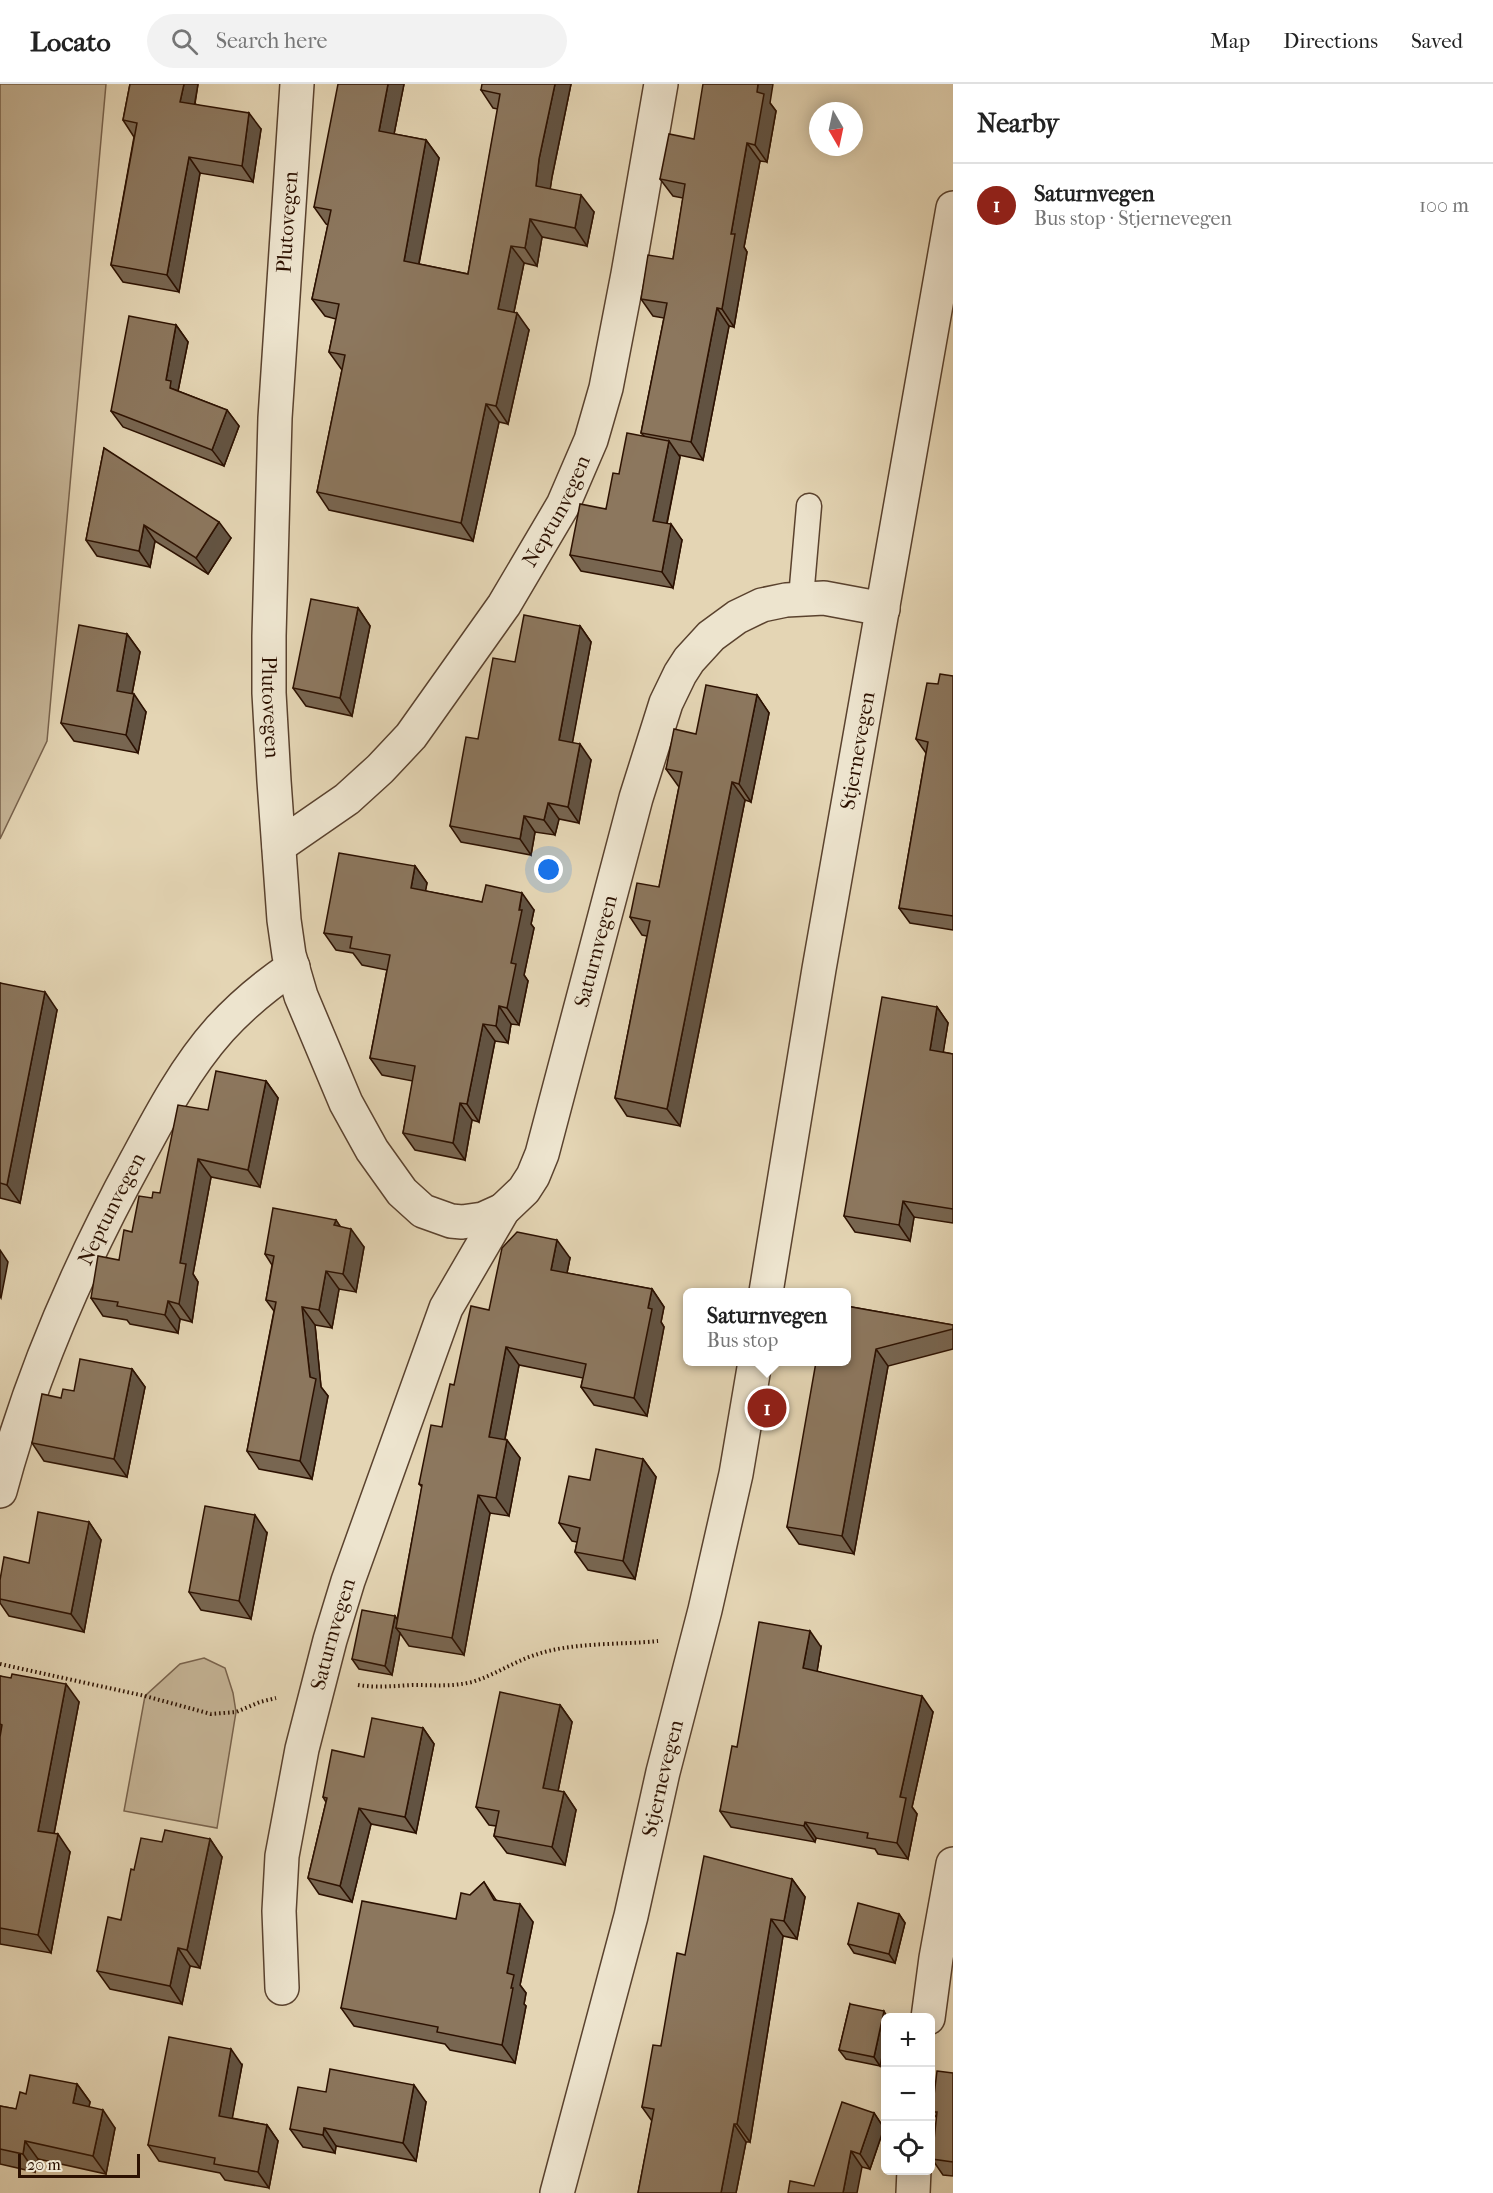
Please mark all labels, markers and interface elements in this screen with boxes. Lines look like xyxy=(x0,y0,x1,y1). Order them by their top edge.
search box xyxy=(147,14,567,68)
text: Locato xyxy=(30,25,111,58)
icon: search xyxy=(168,25,201,58)
text: Search here xyxy=(216,28,327,54)
text: Map xyxy=(1210,29,1250,53)
text: Directions xyxy=(1283,29,1378,53)
text: Saved xyxy=(1411,29,1463,53)
north arrow xyxy=(809,102,863,156)
text: Nearby xyxy=(977,108,1059,139)
street label: Plutovegen xyxy=(271,170,303,274)
text: Saturnvegen xyxy=(1034,181,1154,207)
text: 1 xyxy=(993,194,1000,217)
text: 100 m xyxy=(1419,194,1469,217)
text: Bus stop · Stjernevegen xyxy=(1034,207,1232,230)
street label: Neptunvegen xyxy=(517,451,595,571)
street label: Plutovegen xyxy=(257,656,285,759)
street label: Stjernevegen xyxy=(835,690,880,812)
your location xyxy=(534,855,563,884)
street label: Saturnvegen xyxy=(569,892,622,1010)
street label: Neptunvegen xyxy=(73,1149,150,1269)
popup xyxy=(683,1288,851,1366)
text: Saturnvegen xyxy=(707,1303,827,1329)
text: Bus stop xyxy=(707,1329,778,1352)
pin: 1 xyxy=(748,1386,786,1430)
street label: Saturnvegen xyxy=(306,1575,360,1692)
street label: Stjernevegen xyxy=(637,1717,688,1839)
map controls xyxy=(881,2013,935,2175)
button: + xyxy=(881,2013,935,2067)
button: − xyxy=(881,2067,935,2121)
button: locate xyxy=(881,2121,935,2175)
scale bar xyxy=(18,2151,140,2178)
text: 20 m xyxy=(27,2155,61,2174)

